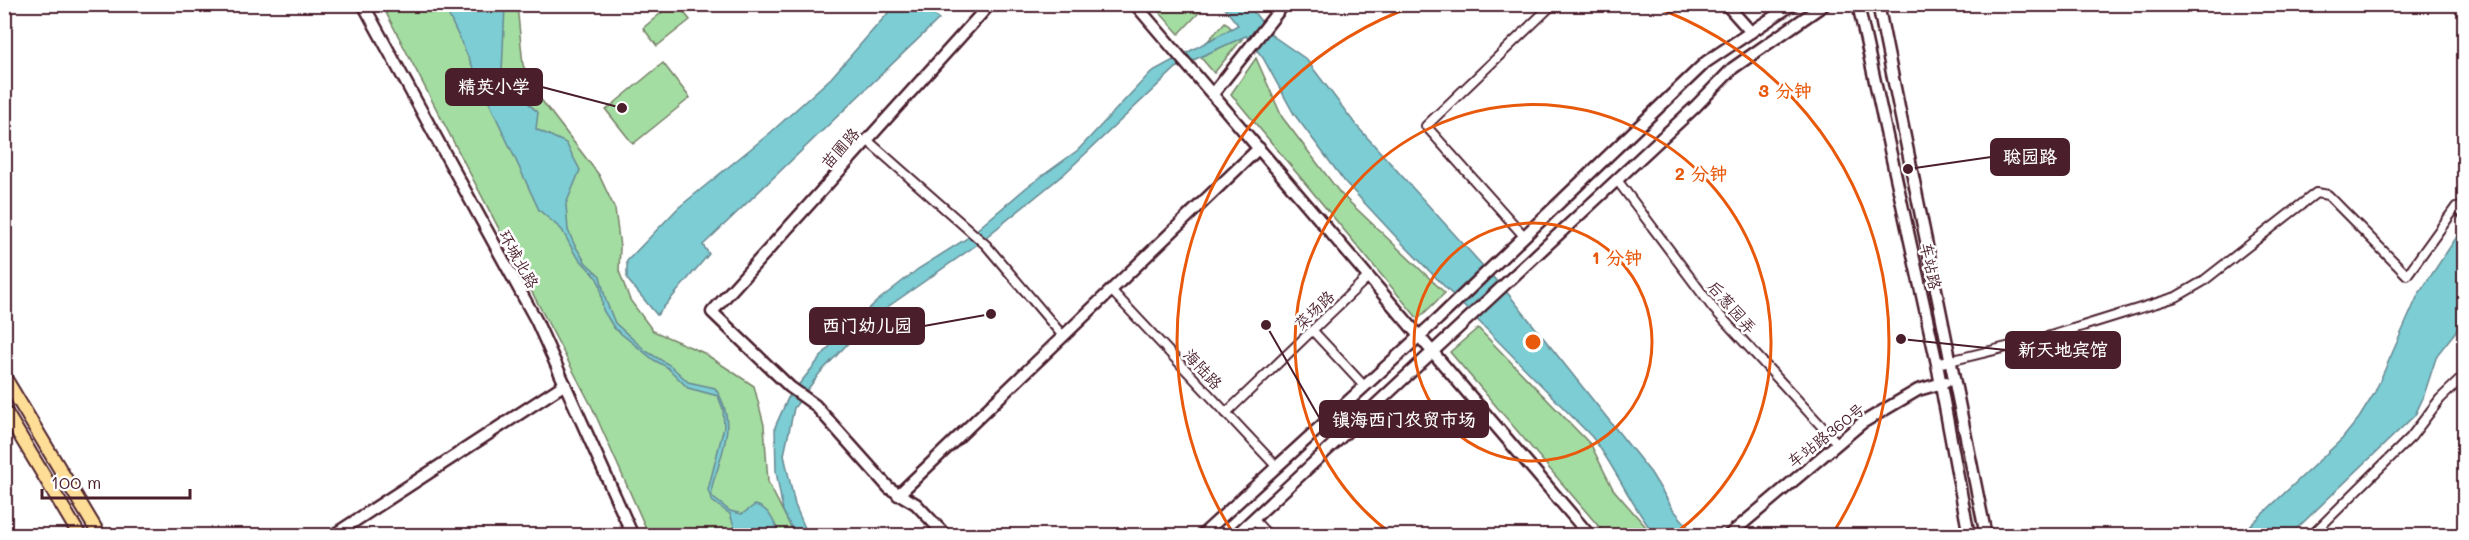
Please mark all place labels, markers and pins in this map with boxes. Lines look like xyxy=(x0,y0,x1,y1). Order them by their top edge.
callout: 精英小学 xyxy=(446,69,542,105)
callout: 聪园路 xyxy=(1991,139,2069,175)
callout: 西门幼儿园 xyxy=(810,308,924,344)
centre of rings xyxy=(1523,332,1543,352)
callout: 新天地宾馆 xyxy=(2006,332,2120,368)
callout: 镇海西门农贸市场 xyxy=(1320,401,1488,437)

